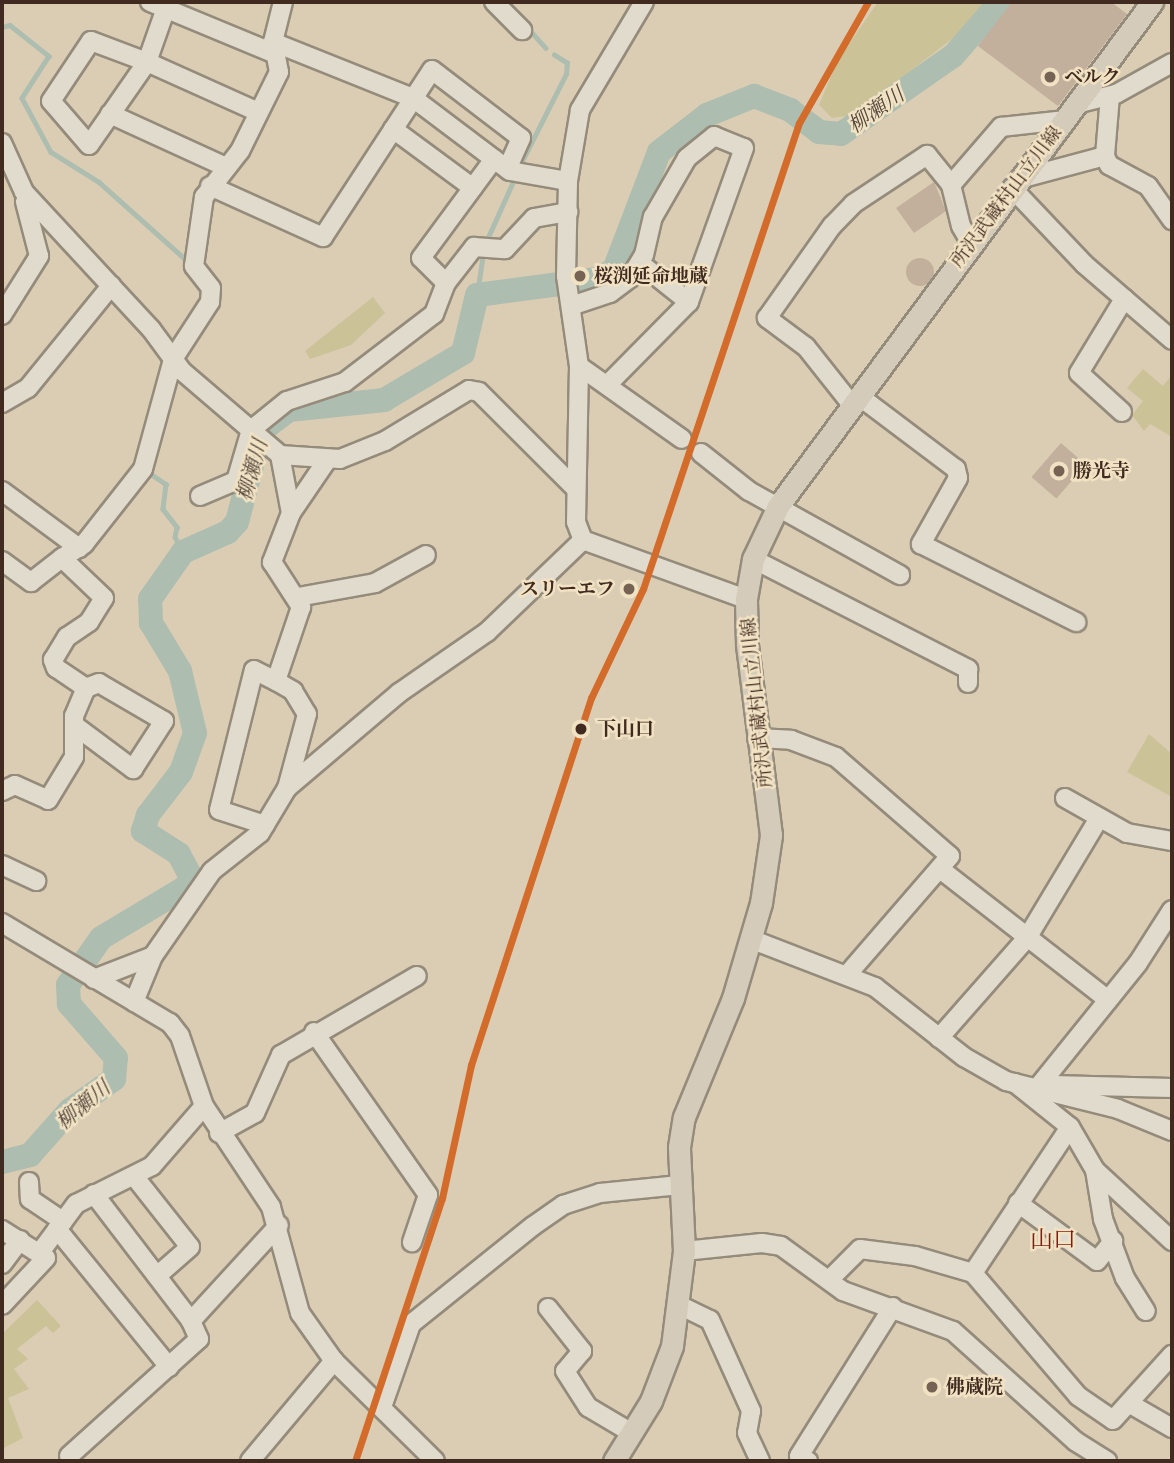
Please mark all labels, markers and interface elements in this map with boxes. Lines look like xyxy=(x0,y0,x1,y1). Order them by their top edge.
place label: ベルク xyxy=(1064,66,1121,88)
marker: ベルク xyxy=(1042,69,1058,85)
water label: 柳瀬川 xyxy=(843,82,909,138)
street label: 所沢武蔵村山立川線 xyxy=(945,122,1067,272)
place label: 桜渕延命地蔵 xyxy=(594,265,708,287)
marker: 桜渕延命地蔵 xyxy=(572,268,588,284)
water label: 柳瀬川 xyxy=(231,436,273,504)
place label: 勝光寺 xyxy=(1073,460,1130,482)
marker: 勝光寺 xyxy=(1051,463,1067,479)
place label: スリーエフ xyxy=(520,578,615,600)
marker: スリーエフ xyxy=(621,581,637,597)
street label: 所沢武蔵村山立川線 xyxy=(737,617,777,789)
place label: 下山口 xyxy=(597,718,654,740)
marker: 下山口 xyxy=(571,719,591,739)
water label: 柳瀬川 xyxy=(51,1075,115,1135)
district label: 山口 xyxy=(1030,1225,1076,1253)
place label: 佛蔵院 xyxy=(946,1376,1003,1398)
marker: 佛蔵院 xyxy=(924,1379,940,1395)

